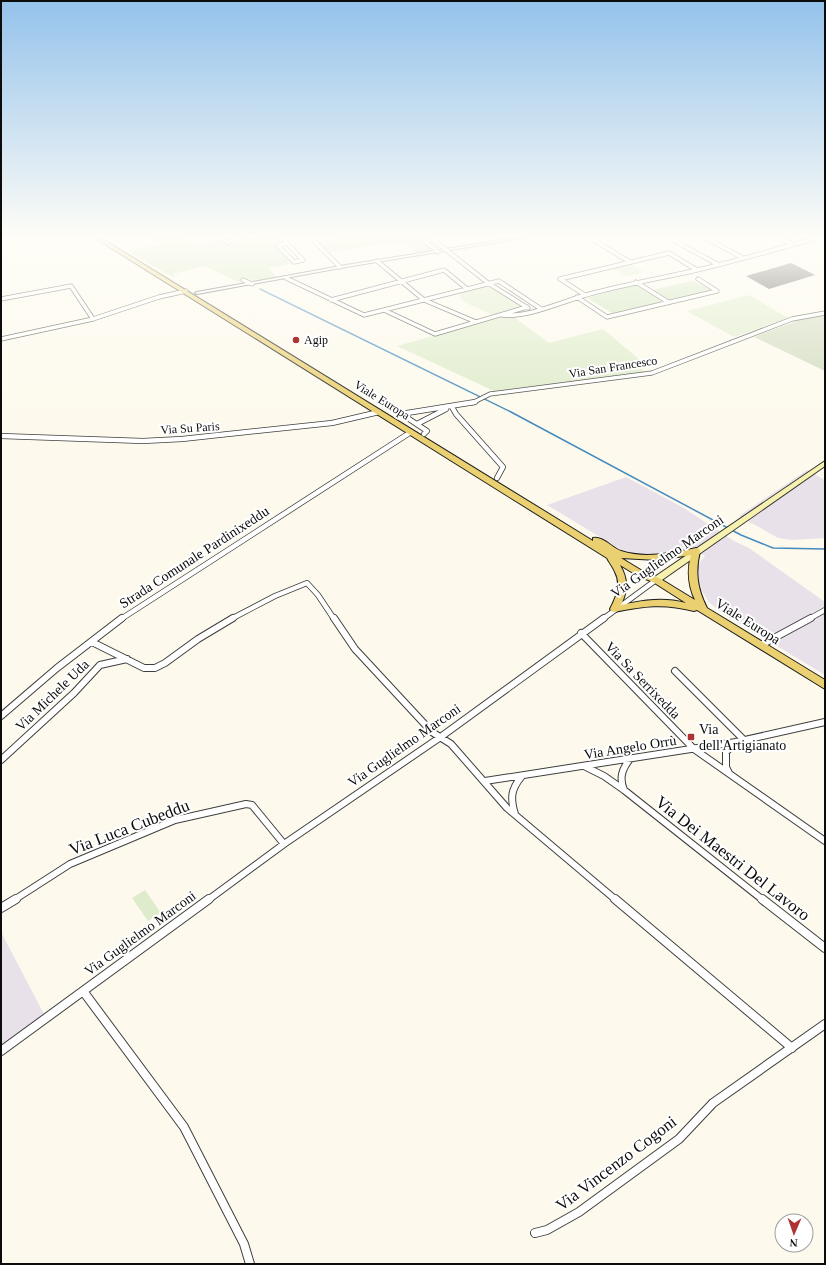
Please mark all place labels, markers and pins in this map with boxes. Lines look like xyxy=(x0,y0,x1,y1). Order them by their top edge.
place label: Agip xyxy=(304,333,328,347)
marker: Agip xyxy=(291,335,301,345)
place label: Via dell'Artigianato xyxy=(699,722,786,753)
marker: Via dell'Artigianato xyxy=(686,732,696,742)

